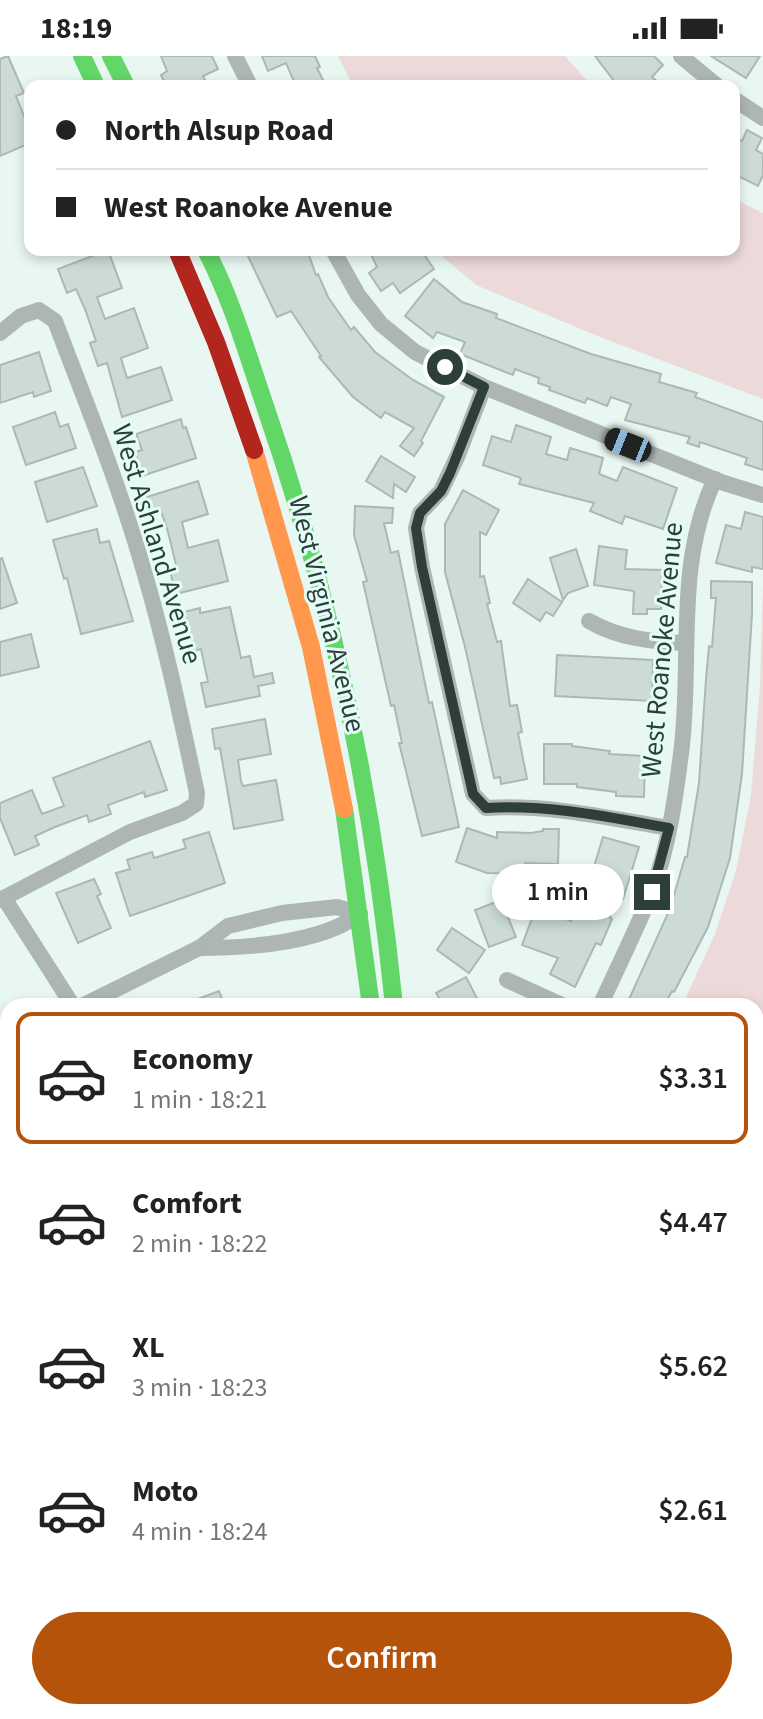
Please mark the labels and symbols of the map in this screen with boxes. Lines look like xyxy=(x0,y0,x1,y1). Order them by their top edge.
route start xyxy=(427,349,463,385)
street label: West Ashland Avenue xyxy=(101,419,213,669)
car xyxy=(601,425,655,465)
street label: West Virginia Avenue xyxy=(278,492,376,736)
street label: West Roanoke Avenue xyxy=(631,521,693,779)
callout: 1 min xyxy=(492,864,624,920)
route end xyxy=(634,874,670,910)

